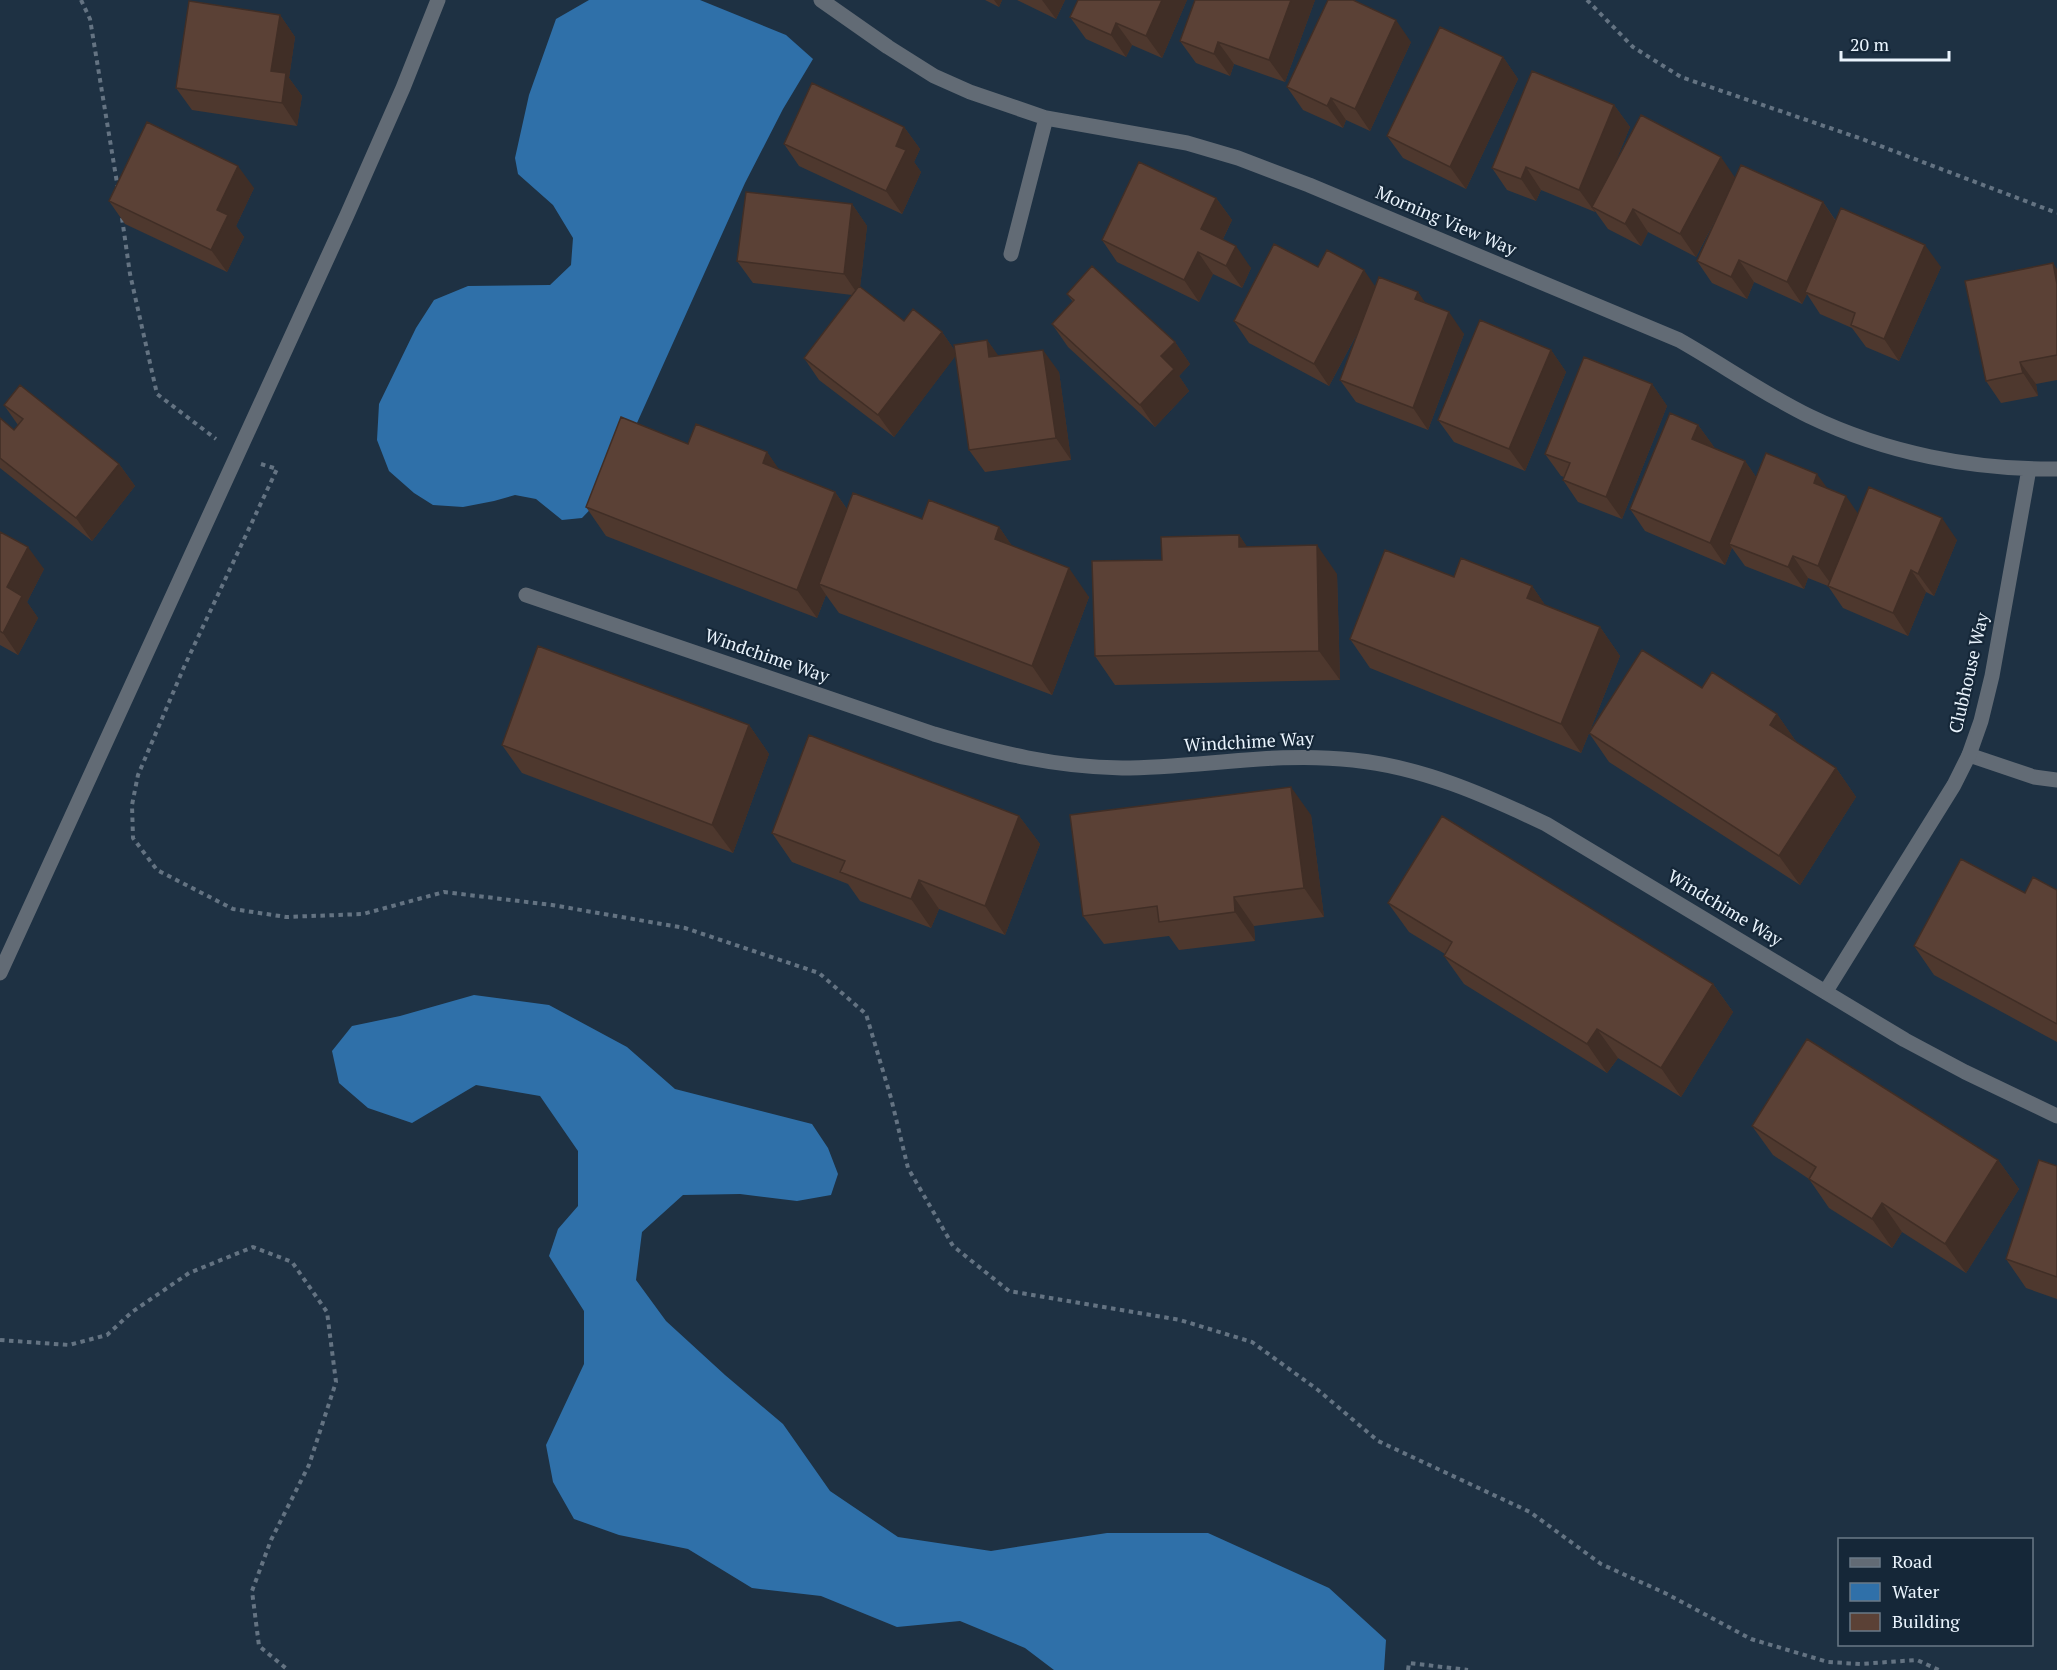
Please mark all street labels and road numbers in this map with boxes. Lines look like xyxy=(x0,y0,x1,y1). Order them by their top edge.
street label: Morning View Way xyxy=(1372,180,1521,261)
street label: Clubhouse Way xyxy=(1942,609,1994,735)
street label: Windchime Way xyxy=(702,623,834,688)
street label: Windchime Way xyxy=(1183,726,1315,756)
street label: Windchime Way xyxy=(1664,863,1788,951)

